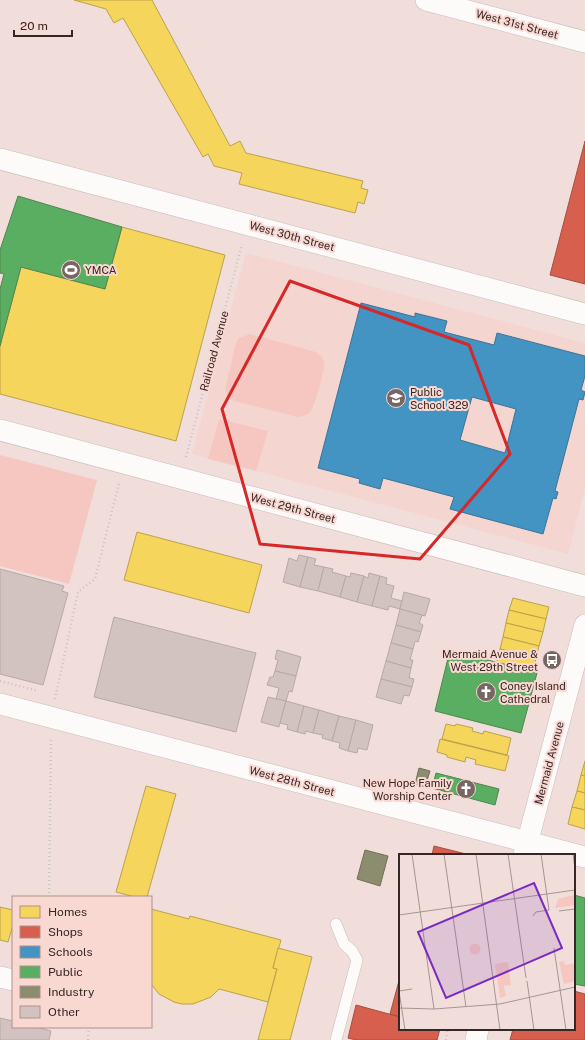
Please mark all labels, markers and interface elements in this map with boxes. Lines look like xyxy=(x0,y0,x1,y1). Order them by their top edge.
street label: West 31st Street xyxy=(475,7,559,41)
scale bar xyxy=(14,12,72,38)
text: 20 m xyxy=(20,19,48,33)
street label: West 30th Street xyxy=(248,219,336,253)
sports icon: YMCA xyxy=(60,259,82,281)
place label: YMCA xyxy=(85,264,117,276)
street label: Railroad Avenue xyxy=(197,309,231,393)
place label: Public School 329 xyxy=(410,386,469,411)
school or university icon: Public School 329 xyxy=(385,387,407,409)
street label: West 29th Street xyxy=(249,491,337,525)
place label: Mermaid Avenue & West 29th Street xyxy=(442,648,538,673)
bus stop icon: Mermaid Avenue & West 29th Street xyxy=(541,649,563,671)
place label: Coney Island Cathedral xyxy=(500,680,566,705)
church icon: Coney Island Cathedral xyxy=(475,681,497,703)
street label: Mermaid Avenue xyxy=(532,720,566,806)
street label: West 28th Street xyxy=(248,764,336,798)
place label: New Hope Family Worship Center xyxy=(363,777,452,802)
church icon: New Hope Family Worship Center xyxy=(455,778,477,800)
inset map xyxy=(399,854,575,1030)
legend xyxy=(12,896,152,1028)
text: Homes xyxy=(48,905,87,919)
text: Shops xyxy=(48,925,83,939)
text: Schools xyxy=(48,945,93,959)
text: Public xyxy=(48,965,83,979)
text: Industry xyxy=(48,985,95,999)
text: Other xyxy=(48,1005,80,1019)

